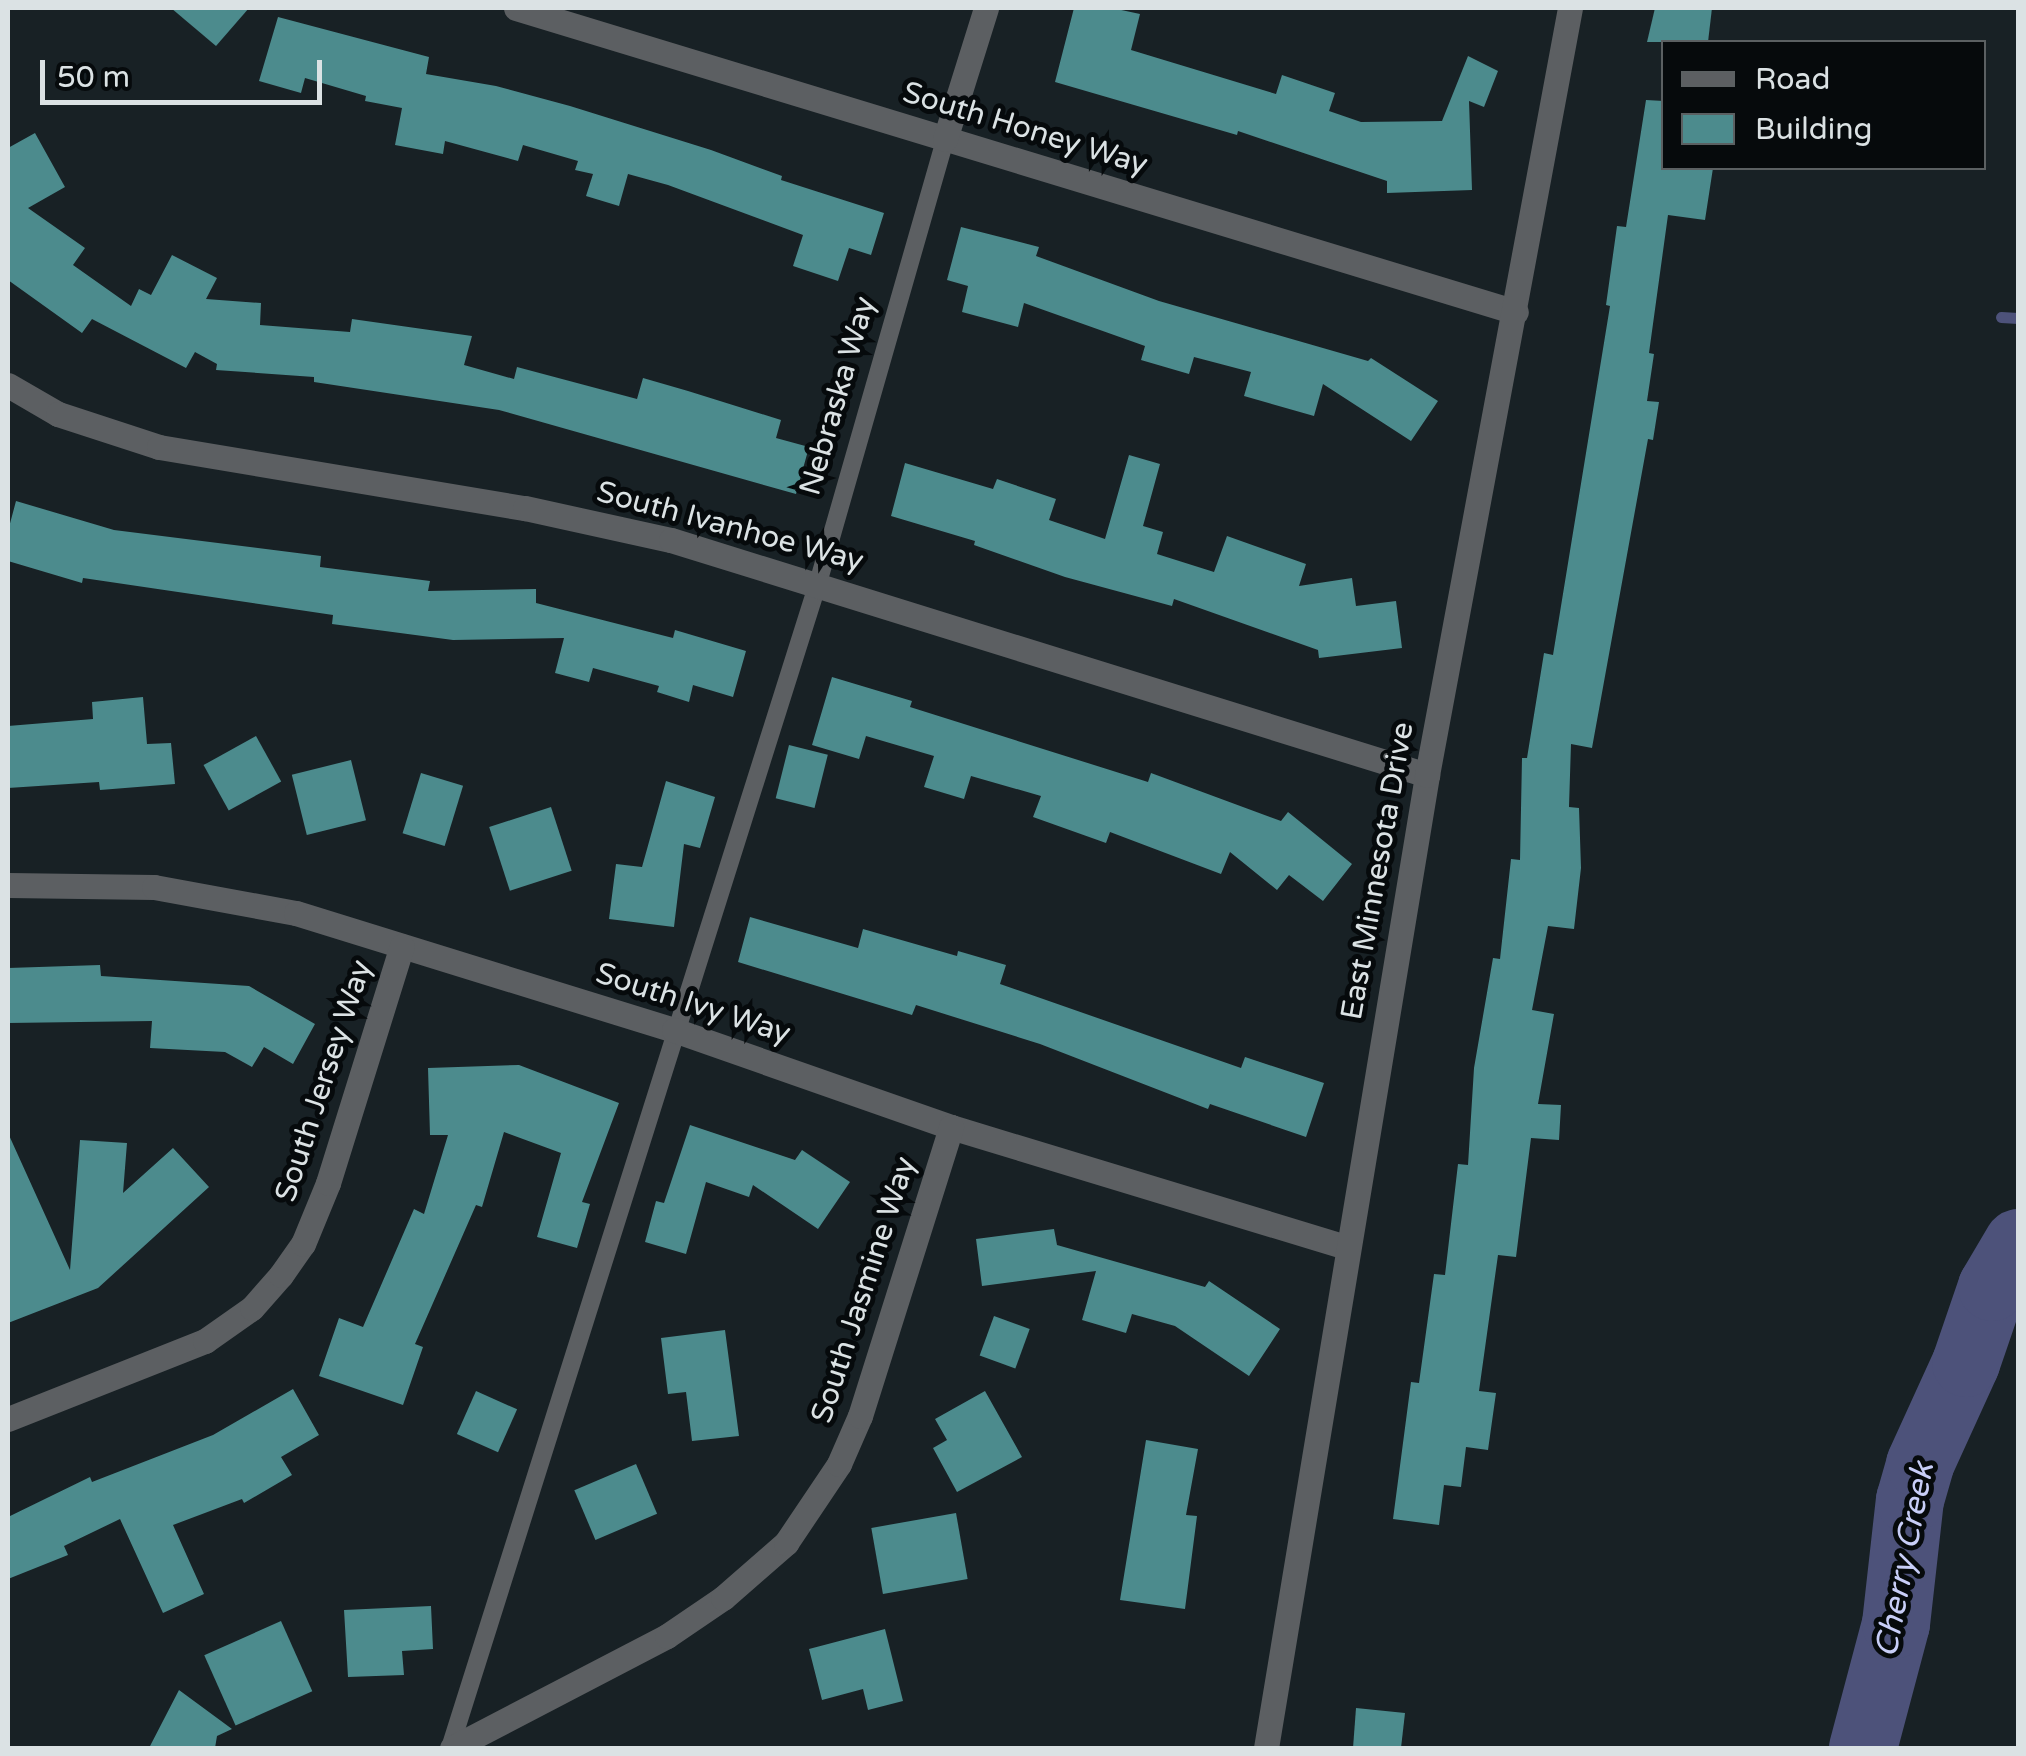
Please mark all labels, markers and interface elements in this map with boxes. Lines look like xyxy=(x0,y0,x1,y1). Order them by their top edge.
scale bar xyxy=(45,40,328,102)
legend xyxy=(1661,40,1986,170)
text: 50 m xyxy=(57,59,130,96)
text: Road xyxy=(1755,61,1830,98)
street label: South Honey Way xyxy=(898,75,1152,183)
text: Building xyxy=(1755,111,1872,148)
street label: Nebraska Way xyxy=(792,293,884,499)
street label: South Ivanhoe Way xyxy=(593,474,867,580)
street label: East Minnesota Drive xyxy=(1334,719,1422,1023)
street label: South Jersey Way xyxy=(268,956,380,1206)
street label: South Ivy Way xyxy=(591,956,795,1052)
street label: South Jasmine Way xyxy=(804,1152,924,1428)
water label: Cherry Creek xyxy=(1867,1459,1943,1661)

